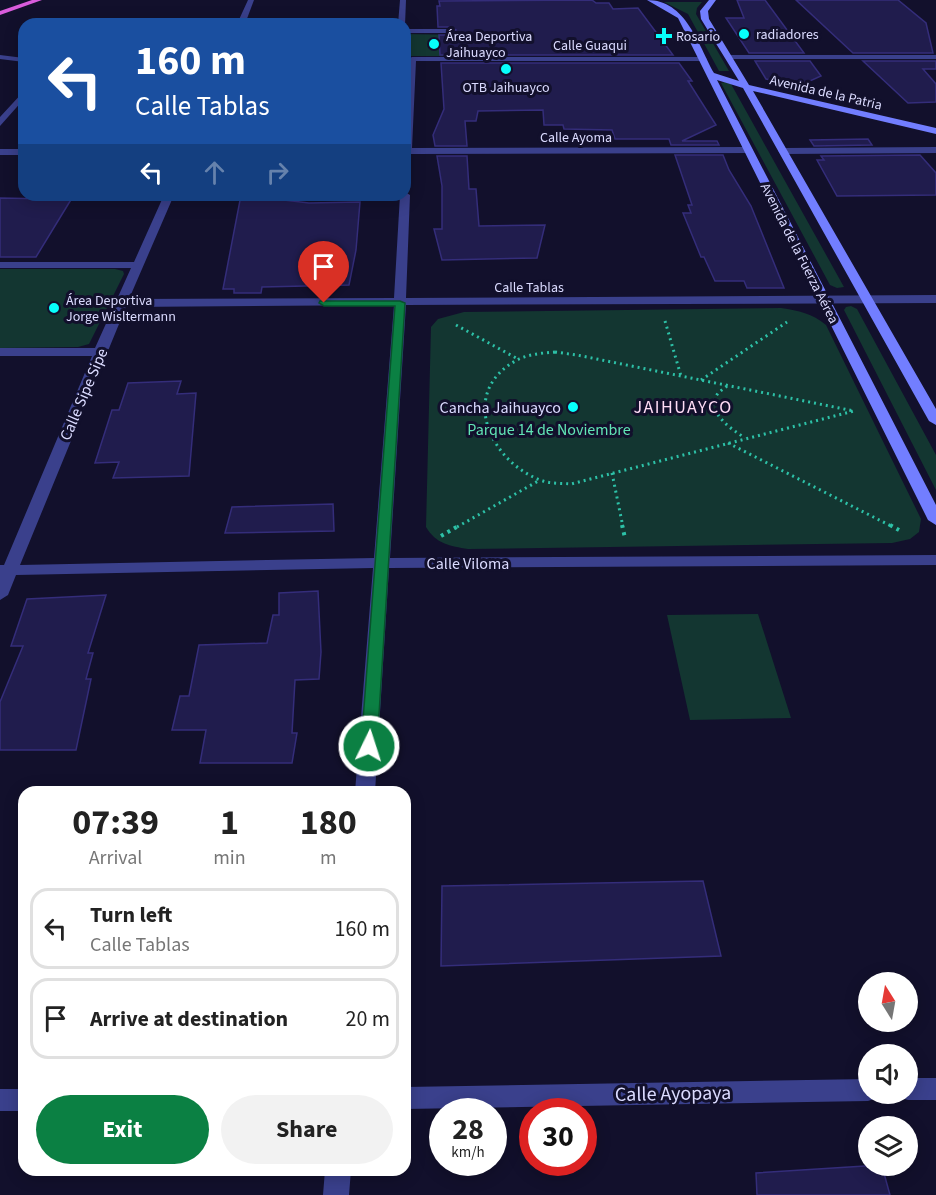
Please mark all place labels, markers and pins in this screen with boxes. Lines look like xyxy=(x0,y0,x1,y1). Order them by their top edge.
place label: radiadores xyxy=(756,25,819,45)
place label: Área Deportiva Jaihuayco xyxy=(446,27,532,63)
place label: Rosario xyxy=(676,27,720,47)
marker: radiadores xyxy=(737,27,751,41)
marker: Rosario xyxy=(657,29,671,43)
marker: Área Deportiva Jaihuayco xyxy=(427,37,441,51)
marker: OTB Jaihuayco xyxy=(499,62,513,76)
place label: OTB Jaihuayco xyxy=(462,78,550,98)
pin xyxy=(298,241,349,303)
place label: Área Deportiva Jorge Wisltermann xyxy=(66,291,176,327)
marker: Área Deportiva Jorge Wisltermann xyxy=(47,301,61,315)
place label: Cancha Jaihuayco xyxy=(440,397,561,419)
marker: Cancha Jaihuayco xyxy=(566,400,580,414)

